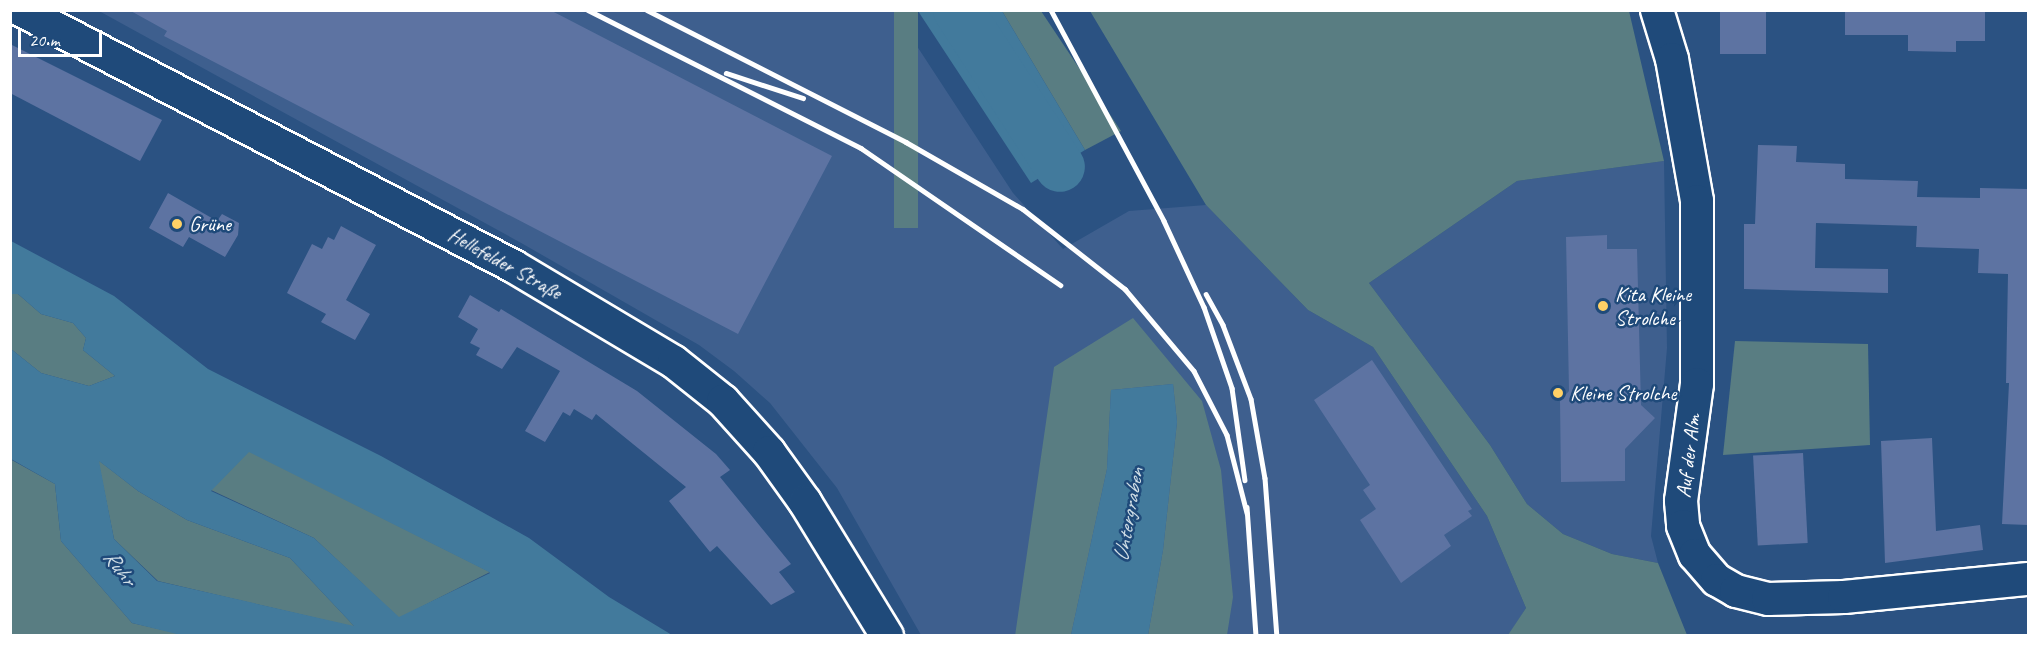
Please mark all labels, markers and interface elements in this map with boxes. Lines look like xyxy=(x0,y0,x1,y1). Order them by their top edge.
scale bar xyxy=(21,18,105,56)
text: 20 m xyxy=(29,29,60,51)
place label: Grüne xyxy=(189,211,231,237)
marker: Grüne xyxy=(170,217,184,231)
street label: Hellefelder Straße xyxy=(444,221,566,305)
place label: Kita Kleine Strolche xyxy=(1615,281,1691,331)
marker: Kita Kleine Strolche xyxy=(1596,299,1610,313)
place label: Kleine Strolche xyxy=(1570,380,1676,406)
marker: Kleine Strolche xyxy=(1551,386,1565,400)
street label: Auf der Alm xyxy=(1670,413,1706,499)
water label: Untergraben xyxy=(1108,466,1150,564)
water label: Ruhr xyxy=(97,545,141,591)

